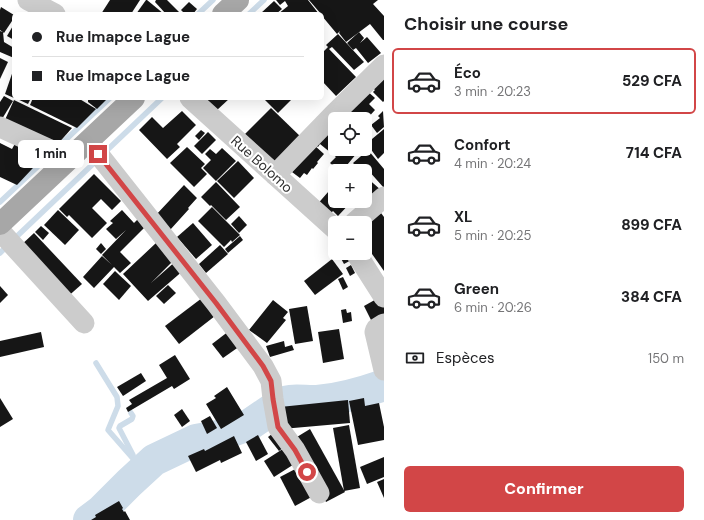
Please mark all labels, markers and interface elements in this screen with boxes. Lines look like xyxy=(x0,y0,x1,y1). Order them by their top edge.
text: Choisir une course xyxy=(404,12,568,36)
text: Rue Imapce Lague xyxy=(56,27,190,47)
icon: car xyxy=(406,63,442,99)
text: Éco xyxy=(454,63,481,83)
text: Rue Imapce Lague xyxy=(56,66,190,86)
text: 529 CFA xyxy=(622,71,682,91)
text: 3 min · 20:23 xyxy=(454,83,531,100)
map controls xyxy=(328,112,372,260)
button: locate xyxy=(328,112,372,156)
street label: Rue Bolomo xyxy=(227,132,297,196)
icon: car xyxy=(406,135,442,171)
text: Confort xyxy=(454,135,511,155)
callout: 1 min xyxy=(18,140,84,168)
text: 714 CFA xyxy=(626,143,682,163)
text: 1 min xyxy=(35,145,67,162)
route end xyxy=(89,145,107,163)
text: 4 min · 20:24 xyxy=(454,155,531,172)
button: + xyxy=(328,164,372,208)
icon: car xyxy=(406,207,442,243)
text: XL xyxy=(454,207,472,227)
text: 899 CFA xyxy=(621,215,682,235)
button: − xyxy=(328,216,372,260)
text: 5 min · 20:25 xyxy=(454,227,531,244)
icon: car xyxy=(406,279,442,315)
text: Green xyxy=(454,279,499,299)
text: 384 CFA xyxy=(621,287,682,307)
text: 6 min · 20:26 xyxy=(454,299,532,316)
icon: cash xyxy=(404,347,426,369)
text: Espèces xyxy=(436,348,495,368)
text: 150 m xyxy=(648,350,684,367)
route start xyxy=(298,463,316,481)
button: Confirmer xyxy=(404,466,684,512)

